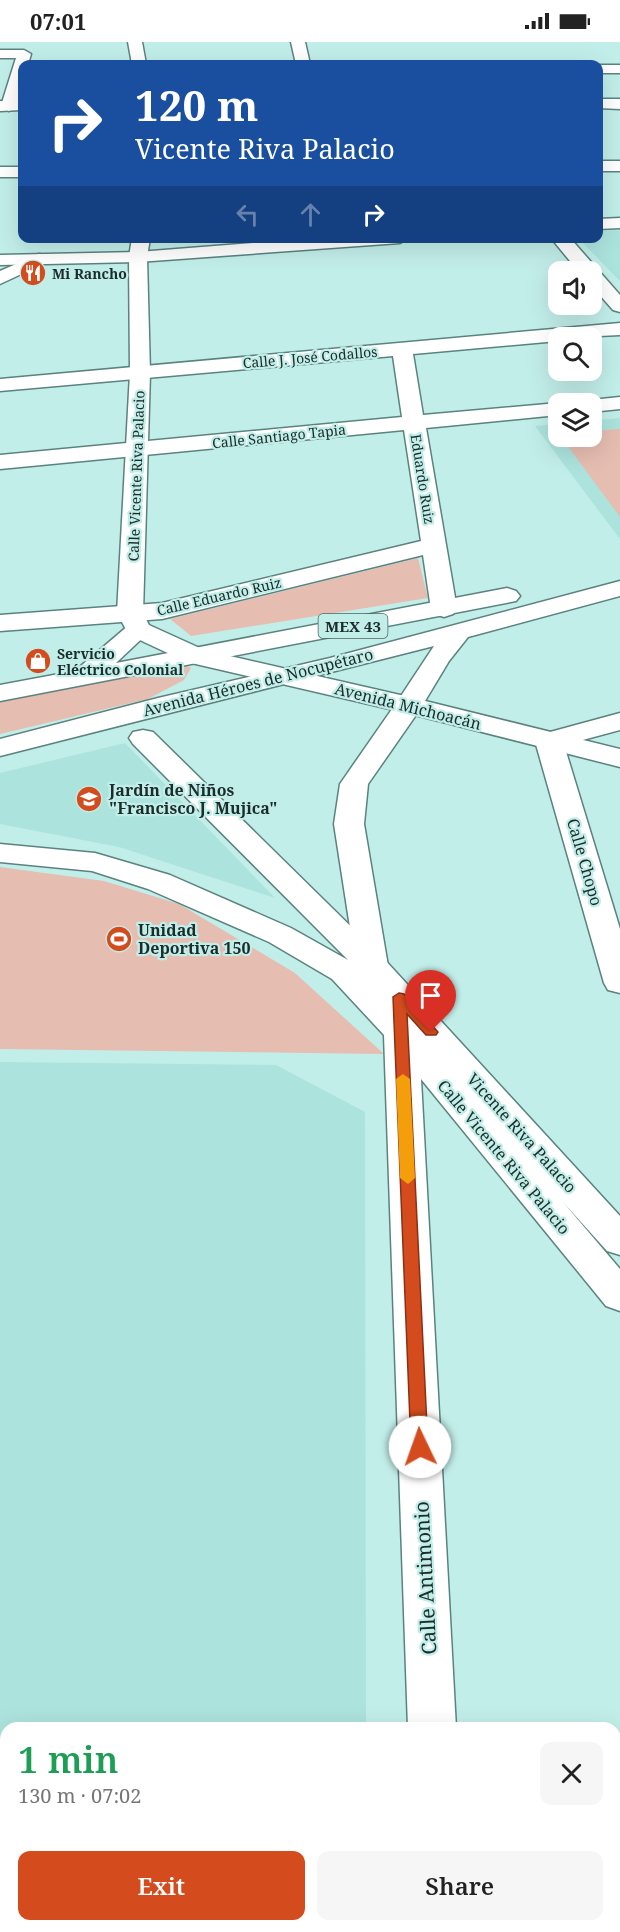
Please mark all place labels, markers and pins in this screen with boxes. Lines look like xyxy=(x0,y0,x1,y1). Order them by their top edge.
restaurant icon: Mi Rancho xyxy=(18,258,48,288)
place label: Mi Rancho xyxy=(52,264,127,283)
place label: Servicio Eléctrico Colonial xyxy=(57,644,183,679)
shop icon: Servicio Eléctrico Colonial xyxy=(23,646,53,676)
place label: Jardín de Niños "Francisco J. Mujica" xyxy=(108,779,277,819)
school or university icon: Jardín de Niños "Francisco J. Mujica" xyxy=(74,784,104,814)
place label: Unidad Deportiva 150 xyxy=(138,919,251,959)
sports icon: Unidad Deportiva 150 xyxy=(104,924,134,954)
pin xyxy=(405,970,456,1032)

